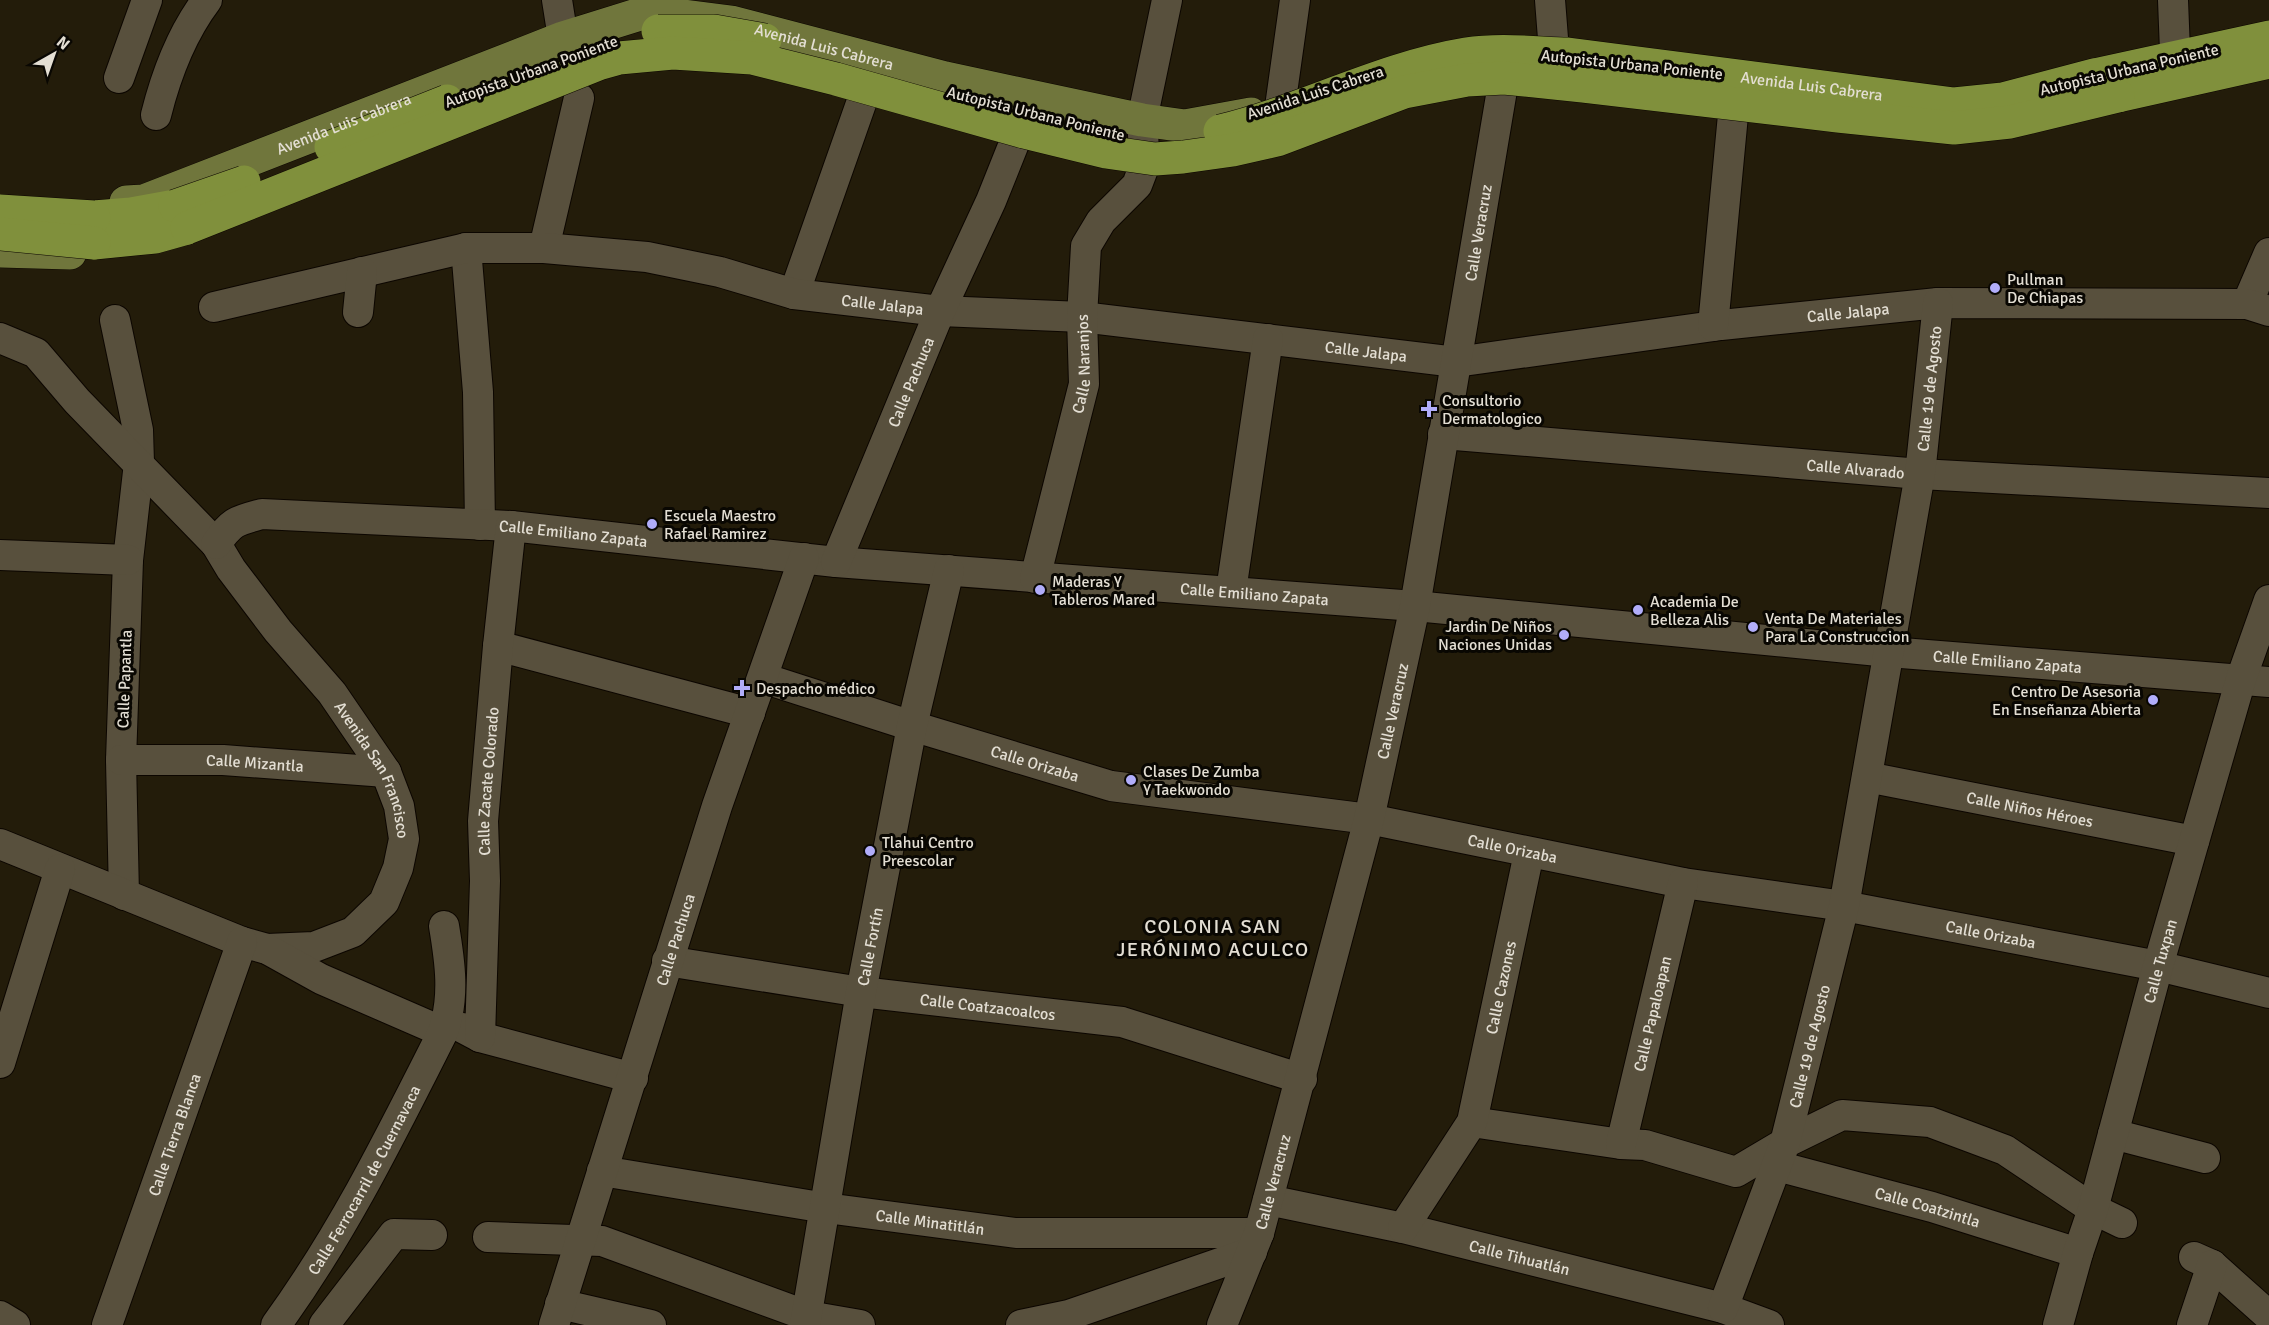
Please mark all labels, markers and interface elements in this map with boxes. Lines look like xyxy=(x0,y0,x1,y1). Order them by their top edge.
street label: Avenida Luis Cabrera xyxy=(752,20,896,75)
north arrow xyxy=(24,24,84,84)
street label: Autopista Urbana Poniente xyxy=(442,31,621,113)
text: N xyxy=(52,32,74,55)
street label: Autopista Urbana Poniente xyxy=(2038,40,2221,100)
street label: Autopista Urbana Poniente xyxy=(1540,45,1724,85)
street label: Avenida Luis Cabrera xyxy=(1244,61,1386,125)
street label: Avenida Luis Cabrera xyxy=(1739,67,1884,106)
street label: Autopista Urbana Poniente xyxy=(945,82,1127,146)
street label: Avenida Luis Cabrera xyxy=(273,89,414,160)
street label: Calle Veracruz xyxy=(1461,183,1497,283)
place label: Pullman De Chiapas xyxy=(2007,270,2083,308)
marker: Pullman De Chiapas xyxy=(1988,281,2002,295)
street label: Calle Jalapa xyxy=(840,291,925,320)
street label: Calle Jalapa xyxy=(1806,299,1890,327)
street label: Calle Naranjos xyxy=(1068,314,1095,416)
street label: Calle 19 de Agosto xyxy=(1913,325,1947,453)
street label: Calle Pachuca xyxy=(884,334,939,430)
street label: Calle Jalapa xyxy=(1324,337,1408,367)
place label: Consultorio Dermatologico xyxy=(1442,391,1542,429)
marker: Consultorio Dermatologico xyxy=(1420,400,1438,418)
street label: Calle Alvarado xyxy=(1806,456,1905,484)
place label: Escuela Maestro Rafael Ramirez xyxy=(664,506,776,544)
street label: Calle Emiliano Zapata xyxy=(499,516,648,552)
marker: Escuela Maestro Rafael Ramirez xyxy=(645,517,659,531)
place label: Maderas Y Tableros Mared xyxy=(1052,572,1155,610)
street label: Calle Emiliano Zapata xyxy=(1179,579,1330,610)
marker: Maderas Y Tableros Mared xyxy=(1033,583,1047,597)
place label: Academia De Belleza Alis xyxy=(1650,592,1739,630)
marker: Academia De Belleza Alis xyxy=(1631,603,1645,617)
place label: Venta De Materiales Para La Construccion xyxy=(1765,609,1909,647)
place label: Jardin De Niños Naciones Unidas xyxy=(1438,617,1552,655)
marker: Venta De Materiales Para La Construccion xyxy=(1746,620,1760,634)
marker: Jardin De Niños Naciones Unidas xyxy=(1557,628,1571,642)
street label: Calle Papantla xyxy=(113,629,137,729)
street label: Calle Emiliano Zapata xyxy=(1932,647,2083,678)
street label: Calle Veracruz xyxy=(1373,661,1413,761)
marker: Despacho médico xyxy=(733,679,751,697)
place label: Despacho médico xyxy=(756,679,875,699)
place label: Centro De Asesoria En Enseñanza Abierta xyxy=(1992,682,2141,720)
marker: Centro De Asesoria En Enseñanza Abierta xyxy=(2146,693,2160,707)
street label: Avenida San Francisco xyxy=(330,698,413,840)
street label: Calle Zacate Colorado xyxy=(474,706,504,856)
street label: Calle Orizaba xyxy=(988,741,1081,787)
street label: Calle Mizantla xyxy=(206,751,304,777)
place label: Clases De Zumba Y Taekwondo xyxy=(1143,762,1260,800)
marker: Clases De Zumba Y Taekwondo xyxy=(1124,773,1138,787)
street label: Calle Niños Héroes xyxy=(1965,788,2095,832)
street label: Calle Orizaba xyxy=(1466,830,1559,868)
place label: Tlahui Centro Preescolar xyxy=(882,833,974,871)
marker: Tlahui Centro Preescolar xyxy=(863,844,877,858)
street label: Calle Pachuca xyxy=(652,891,700,989)
street label: Calle Fortín xyxy=(853,906,888,988)
district label: COLONIA SAN JERÓNIMO ACULCO xyxy=(1116,914,1310,962)
street label: Calle Orizaba xyxy=(1944,917,2037,953)
street label: Calle Tuxpan xyxy=(2140,917,2182,1005)
street label: Calle Cazones xyxy=(1482,939,1521,1036)
street label: Calle Papaloapan xyxy=(1630,954,1676,1074)
street label: Calle 19 de Agosto xyxy=(1785,983,1835,1110)
street label: Calle Coatzacoalcos xyxy=(919,990,1057,1025)
street label: Calle Tierra Blanca xyxy=(144,1071,206,1199)
street label: Calle Ferrocarril de Cuernavaca xyxy=(304,1082,425,1279)
street label: Calle Veracruz xyxy=(1251,1132,1296,1232)
street label: Calle Coatzintla xyxy=(1872,1183,1982,1233)
street label: Calle Minatitlán xyxy=(874,1206,986,1240)
street label: Calle Tihuatlán xyxy=(1467,1236,1572,1280)

